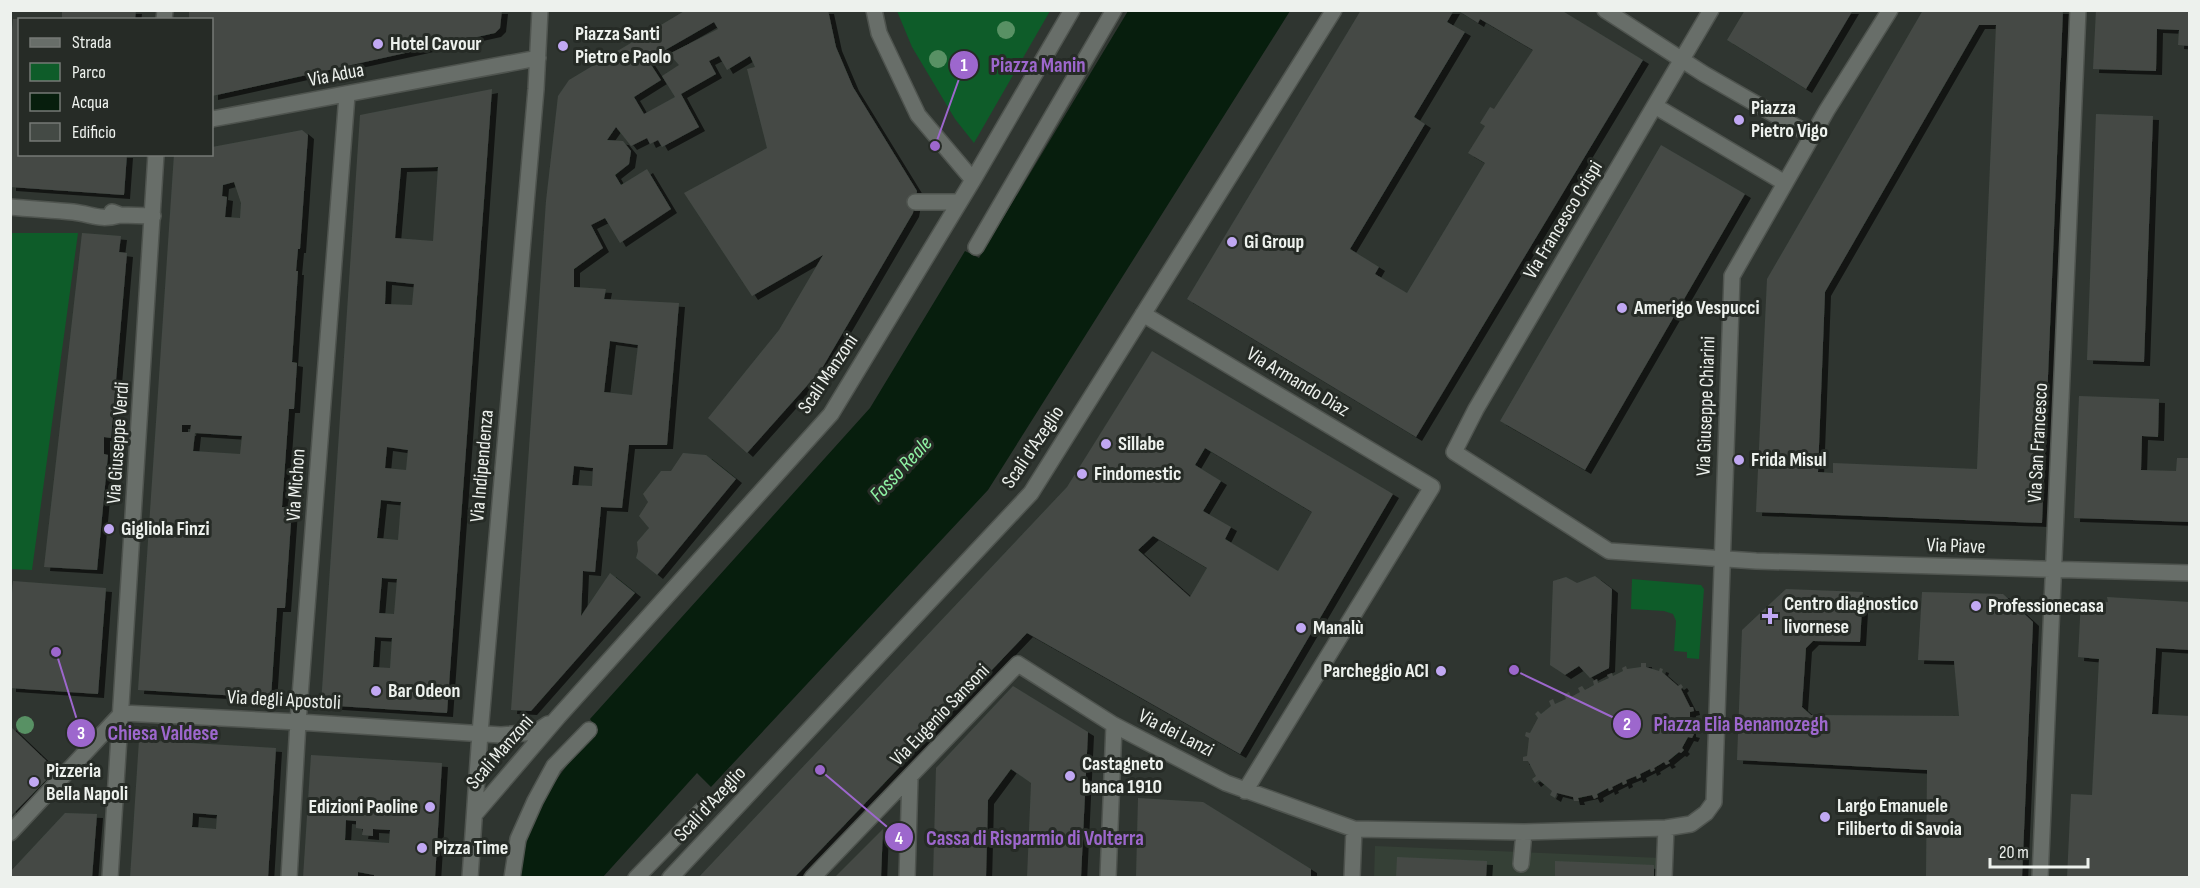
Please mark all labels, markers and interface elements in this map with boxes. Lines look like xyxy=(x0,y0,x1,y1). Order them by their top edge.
legend xyxy=(18,18,213,156)
place label: Piazza Santi Pietro e Paolo xyxy=(575,22,671,69)
text: Strada xyxy=(72,32,112,53)
place label: Hotel Cavour xyxy=(390,32,482,56)
marker: Hotel Cavour xyxy=(371,37,385,51)
marker: Piazza Santi Pietro e Paolo xyxy=(556,39,570,53)
callout: Piazza Manin xyxy=(949,46,1098,85)
text: Piazza Manin xyxy=(990,53,1086,78)
text: 1 xyxy=(960,55,968,76)
street label: Via Adua xyxy=(306,58,366,92)
text: Parco xyxy=(72,62,106,83)
text: Acqua xyxy=(71,92,109,113)
place label: Piazza Pietro Vigo xyxy=(1751,96,1828,143)
marker: Piazza Pietro Vigo xyxy=(1732,113,1746,127)
text: Edificio xyxy=(72,122,116,143)
street label: Via Francesco Crispi xyxy=(1518,157,1608,283)
place label: Gi Group xyxy=(1244,230,1304,254)
marker: Gi Group xyxy=(1225,235,1239,249)
place label: Amerigo Vespucci xyxy=(1633,296,1760,320)
marker: Amerigo Vespucci xyxy=(1615,301,1629,315)
street label: Scali Manzoni xyxy=(793,330,863,418)
street label: Via Giuseppe Chiarini xyxy=(1692,336,1720,476)
street label: Via Armando Diaz xyxy=(1242,342,1354,422)
street label: Via Giuseppe Verdi xyxy=(102,381,134,505)
street label: Via San Francesco xyxy=(2023,382,2053,504)
street label: Scali d'Azeglio xyxy=(997,401,1069,493)
street label: Via Indipendenza xyxy=(465,409,499,523)
water label: Fosso Reale xyxy=(864,431,938,507)
place label: Sillabe xyxy=(1118,432,1165,456)
marker: Sillabe xyxy=(1099,437,1113,451)
street label: Via Michon xyxy=(281,448,311,522)
place label: Frida Misul xyxy=(1751,448,1827,472)
marker: Frida Misul xyxy=(1732,453,1746,467)
place label: Findomestic xyxy=(1094,462,1181,486)
marker: Findomestic xyxy=(1075,467,1089,481)
place label: Gigliola Finzi xyxy=(121,517,210,541)
marker: Gigliola Finzi xyxy=(102,522,116,536)
street label: Via Piave xyxy=(1926,533,1986,559)
place label: Centro diagnostico livornese xyxy=(1784,592,1919,639)
place label: Professionecasa xyxy=(1988,594,2104,618)
marker: Professionecasa xyxy=(1969,599,1983,613)
marker: Centro diagnostico livornese xyxy=(1761,607,1779,625)
place label: Manalù xyxy=(1313,616,1364,640)
marker: Manalù xyxy=(1294,621,1308,635)
street label: Via Eugenio Sansoni xyxy=(885,659,995,771)
place label: Parcheggio ACI xyxy=(1323,659,1429,683)
marker: Parcheggio ACI xyxy=(1434,664,1448,678)
place label: Bar Odeon xyxy=(388,679,460,703)
marker: Bar Odeon xyxy=(369,684,383,698)
street label: Via degli Apostoli xyxy=(227,685,341,715)
street label: Via dei Lanzi xyxy=(1134,704,1218,762)
callout: Piazza Elia Benamozegh xyxy=(1612,704,1841,743)
street label: Scali Manzoni xyxy=(461,710,539,794)
text: Piazza Elia Benamozegh xyxy=(1654,712,1828,737)
callout: Chiesa Valdese xyxy=(66,714,231,753)
text: 2 xyxy=(1623,714,1631,735)
text: Chiesa Valdese xyxy=(108,721,218,746)
text: 3 xyxy=(77,723,85,744)
place label: Castagneto banca 1910 xyxy=(1082,752,1164,799)
place label: Pizzeria Bella Napoli xyxy=(46,759,128,806)
street label: Scali d'Azeglio xyxy=(669,761,751,847)
marker: Castagneto banca 1910 xyxy=(1063,769,1077,783)
marker: Pizzeria Bella Napoli xyxy=(27,775,41,789)
place label: Largo Emanuele Filiberto di Savoia xyxy=(1837,794,1962,841)
place label: Edizioni Paoline xyxy=(309,795,418,819)
marker: Edizioni Paoline xyxy=(423,800,437,814)
marker: Largo Emanuele Filiberto di Savoia xyxy=(1818,810,1832,824)
callout: Cassa di Risparmio di Volterra xyxy=(884,818,1156,857)
text: Cassa di Risparmio di Volterra xyxy=(926,826,1144,851)
text: 4 xyxy=(895,828,904,849)
scale bar xyxy=(1990,831,2088,869)
place label: Pizza Time xyxy=(434,836,508,860)
marker: Pizza Time xyxy=(415,841,429,855)
text: 20 m xyxy=(1999,842,2029,863)

